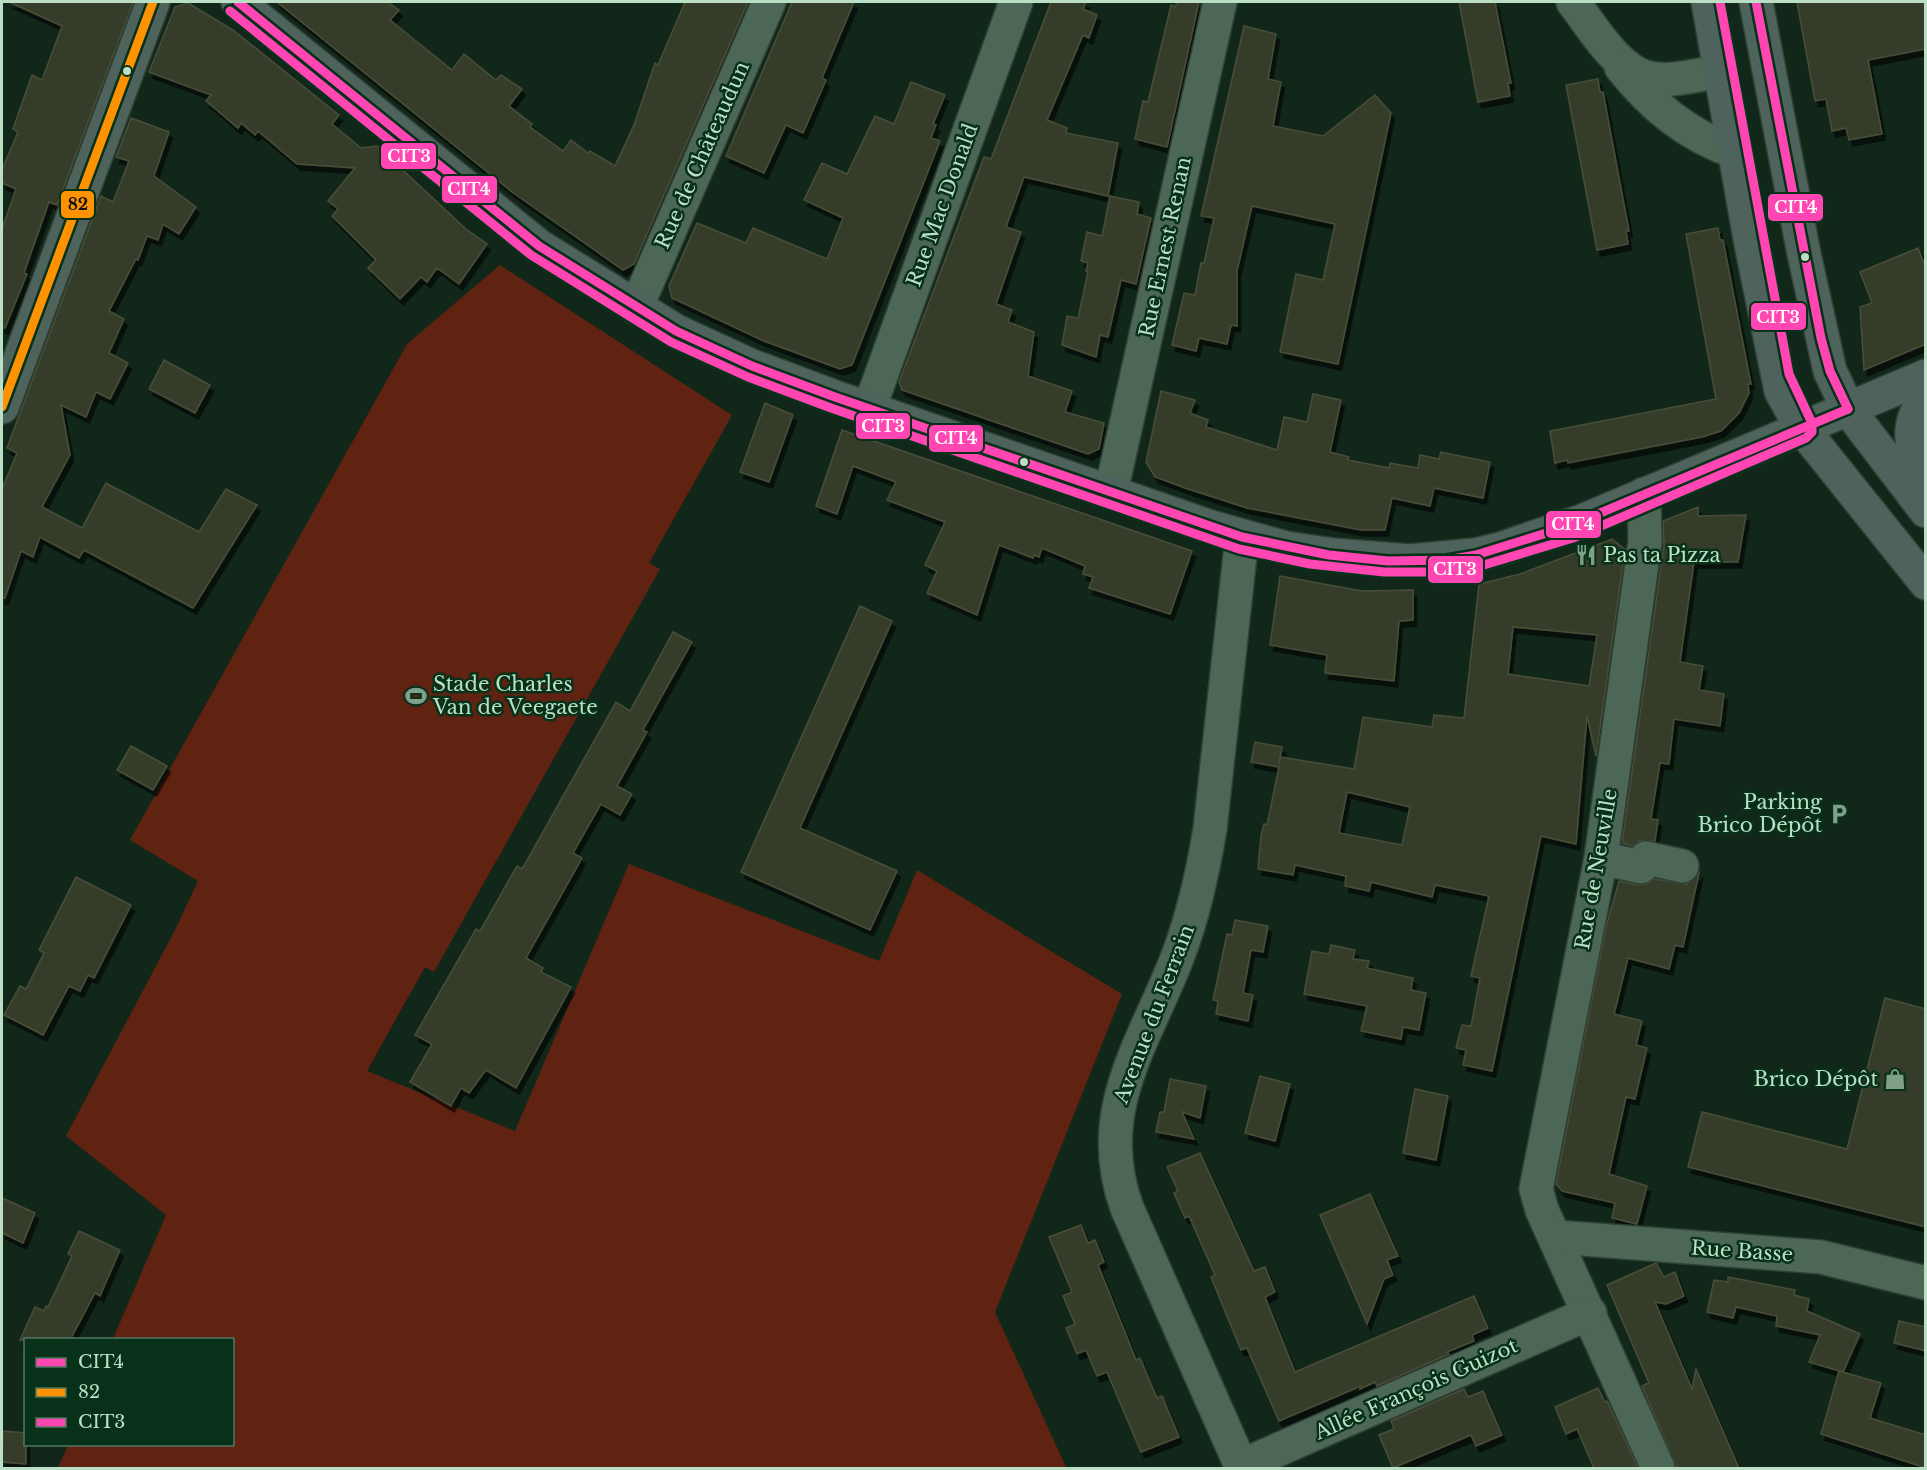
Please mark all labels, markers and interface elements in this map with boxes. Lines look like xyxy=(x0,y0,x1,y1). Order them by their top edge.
street label: Rue de Châteaudun xyxy=(650,58,754,252)
unlabelled marker xyxy=(121,65,133,77)
street label: Rue Mac Donald xyxy=(901,120,983,290)
line badge: CIT3 xyxy=(380,142,437,170)
text: CIT3 xyxy=(387,146,431,166)
street label: Rue Ernest Renan xyxy=(1134,154,1196,339)
line badge: CIT4 xyxy=(441,175,498,204)
text: CIT4 xyxy=(447,179,491,199)
line badge: 82 xyxy=(60,190,95,219)
line badge: CIT4 xyxy=(1767,193,1824,222)
text: 82 xyxy=(68,194,88,214)
text: CIT4 xyxy=(1774,197,1818,217)
unlabelled marker xyxy=(1799,251,1811,263)
line badge: CIT3 xyxy=(1750,302,1807,331)
text: CIT3 xyxy=(1756,307,1800,327)
line badge: CIT3 xyxy=(855,412,911,440)
text: CIT3 xyxy=(861,416,905,436)
line badge: CIT4 xyxy=(928,424,984,453)
text: CIT4 xyxy=(934,428,978,448)
unlabelled marker xyxy=(1018,456,1030,468)
line badge: CIT4 xyxy=(1545,510,1602,539)
text: CIT4 xyxy=(1551,514,1595,534)
restaurant icon: Pas ta Pizza xyxy=(1574,543,1598,567)
place label: Pas ta Pizza xyxy=(1603,543,1721,567)
line badge: CIT3 xyxy=(1427,555,1484,584)
text: CIT3 xyxy=(1433,559,1477,579)
place label: Stade Charles Van de Veegaete xyxy=(432,672,598,719)
sports icon: Stade Charles Van de Veegaete xyxy=(404,684,428,708)
street label: Rue de Neuville xyxy=(1570,787,1622,951)
place label: Parking Brico Dépôt xyxy=(1697,790,1823,837)
parking icon: Parking Brico Dépôt xyxy=(1827,802,1851,826)
street label: Avenue du Ferrain xyxy=(1109,921,1199,1108)
place label: Brico Dépôt xyxy=(1753,1067,1878,1091)
shop icon: Brico Dépôt xyxy=(1883,1067,1907,1091)
street label: Rue Basse xyxy=(1690,1235,1794,1267)
street label: Allée François Guizot xyxy=(1310,1333,1522,1445)
legend xyxy=(24,1338,234,1446)
text: CIT4 xyxy=(78,1351,124,1373)
text: 82 xyxy=(78,1381,100,1403)
text: CIT3 xyxy=(78,1411,125,1433)

